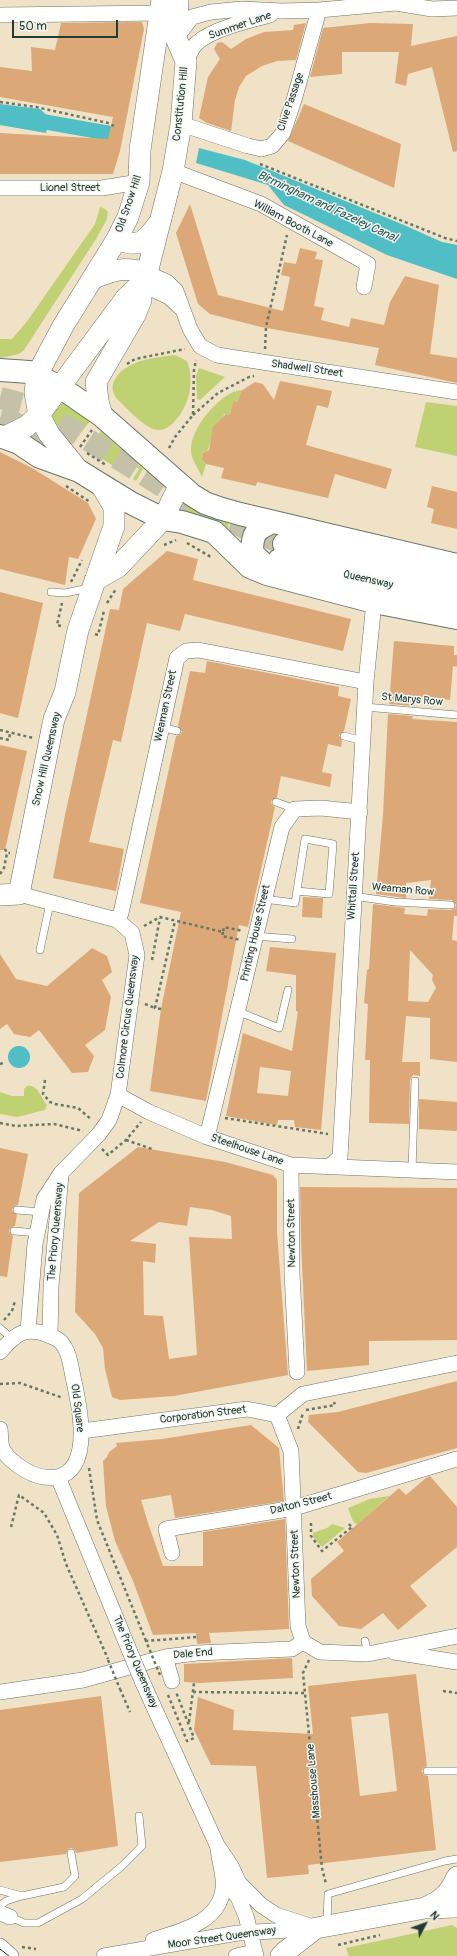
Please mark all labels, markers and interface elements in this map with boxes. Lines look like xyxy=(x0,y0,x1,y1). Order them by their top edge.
street label: Summer Lane xyxy=(207,9,273,43)
scale bar xyxy=(14,12,120,38)
text: 50 m xyxy=(19,19,47,34)
street label: Constitution Hill xyxy=(171,66,191,142)
street label: Clive Passage xyxy=(275,71,307,133)
water label: Birmingham and Fazeley Canal xyxy=(255,168,399,246)
street label: Old Snow Hill xyxy=(113,173,145,235)
street label: Lionel Street xyxy=(40,181,100,195)
street label: William Booth Lane xyxy=(251,197,335,251)
street label: Shadwell Street xyxy=(270,357,344,381)
street label: Queensway xyxy=(342,568,394,592)
street label: Weaman Street xyxy=(152,669,180,743)
street label: St Marys Row xyxy=(381,691,443,709)
street label: Snow Hill Queensway xyxy=(30,711,64,807)
street label: Whittall Street xyxy=(345,852,363,920)
street label: Weaman Row xyxy=(371,881,435,899)
street label: Printing House Street xyxy=(238,883,274,983)
street label: Colmore Circus Queensway xyxy=(114,954,142,1080)
street label: Steelhouse Lane xyxy=(209,1131,285,1169)
street label: The Priory Queensway xyxy=(45,1182,67,1282)
street label: Newton Street xyxy=(285,1198,299,1268)
street label: Old Square xyxy=(67,1383,87,1433)
street label: Corporation Street xyxy=(159,1403,247,1427)
street label: Dalton Street xyxy=(269,1490,333,1518)
street label: Newton Street xyxy=(288,1529,304,1599)
street label: The Priory Queensway xyxy=(110,1614,160,1710)
street label: Dale End xyxy=(173,1646,213,1662)
street label: Masshouse Lane xyxy=(304,1743,324,1819)
north arrow xyxy=(405,1904,445,1944)
text: N xyxy=(427,1909,442,1923)
street label: Moor Street Queensway xyxy=(167,1924,277,1952)

